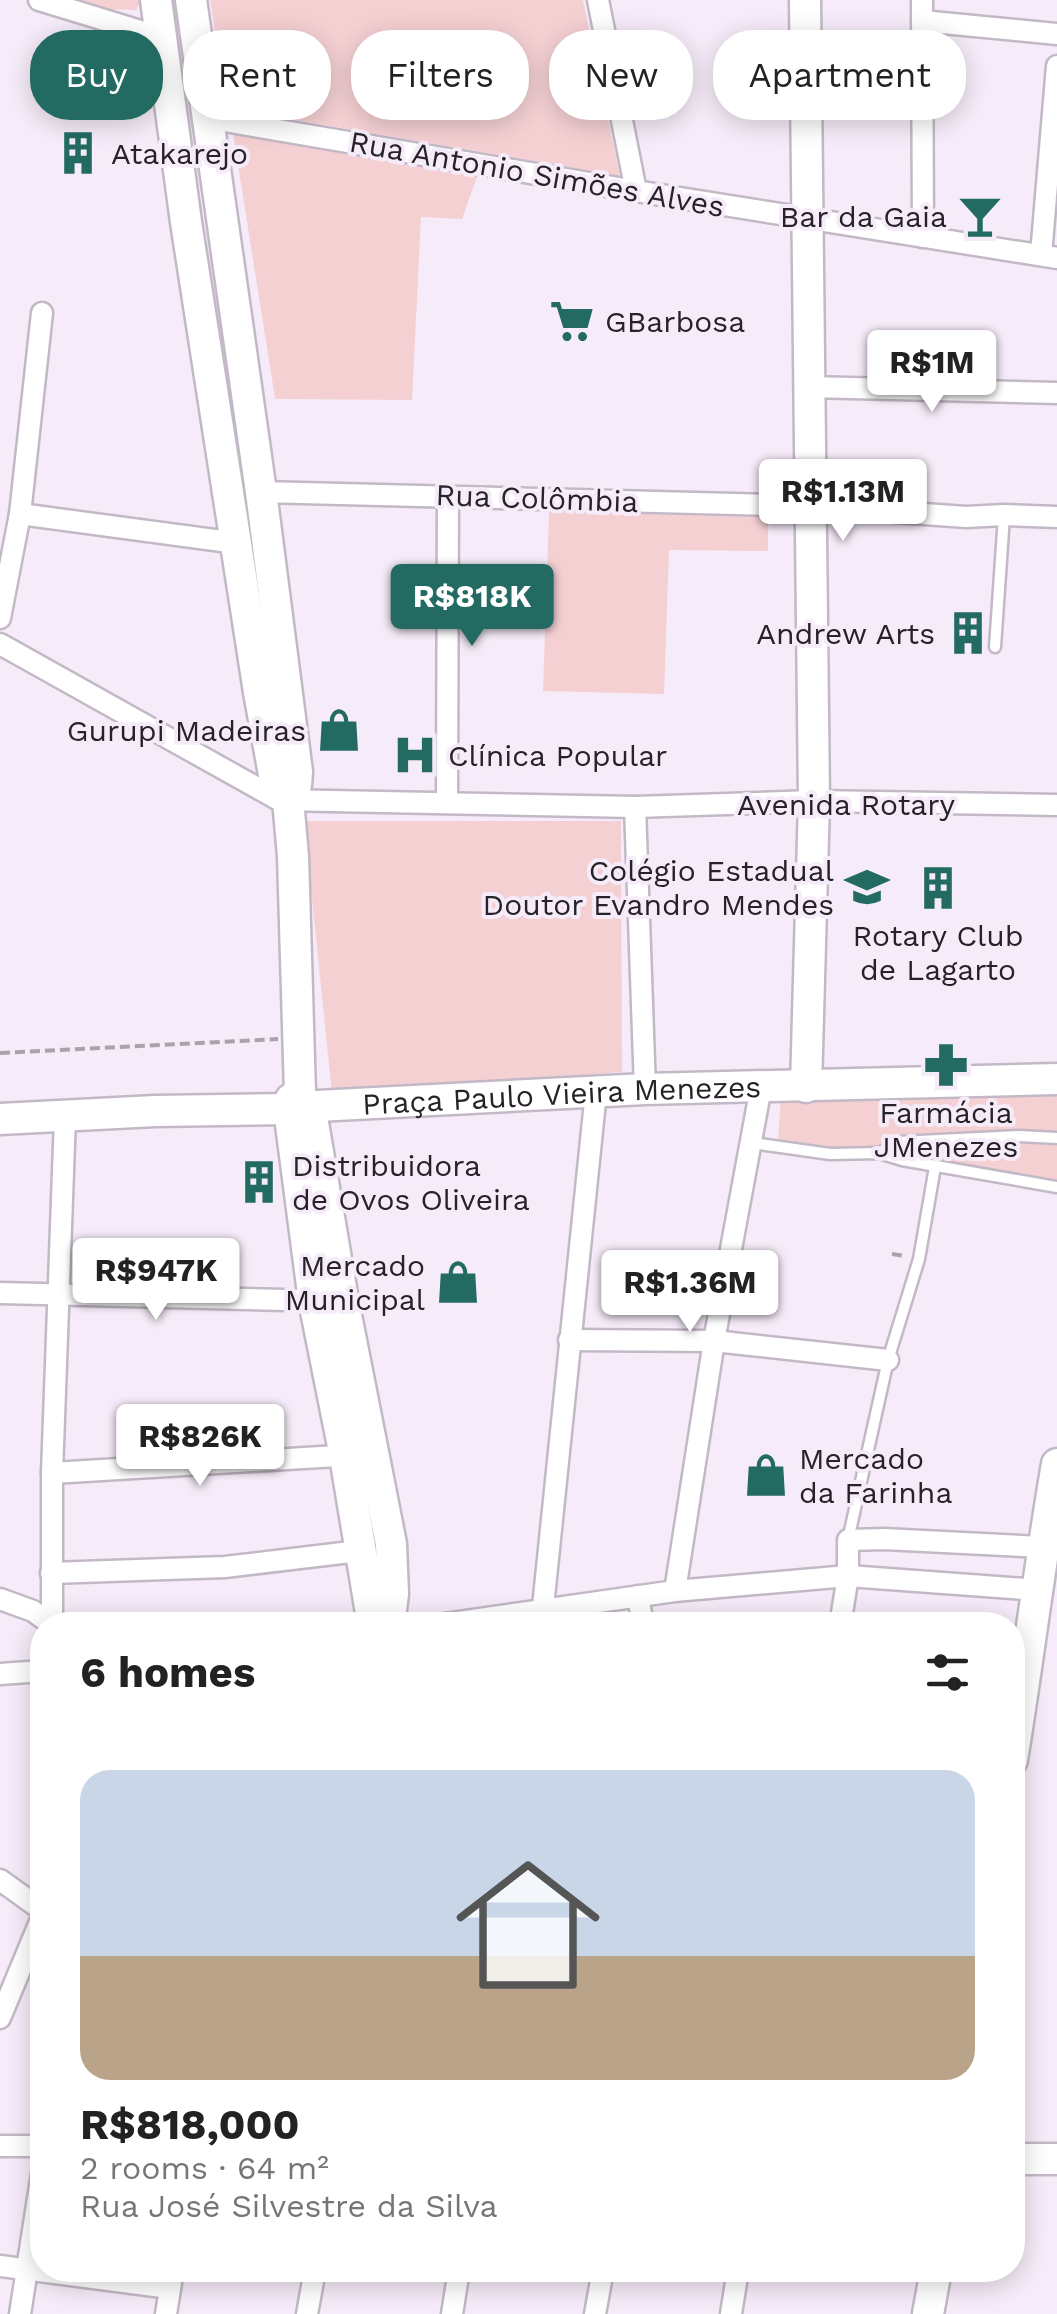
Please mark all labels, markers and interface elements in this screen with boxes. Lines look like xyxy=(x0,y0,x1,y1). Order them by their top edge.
chip: Buy xyxy=(30,30,163,120)
chip: Rent xyxy=(183,30,331,120)
chip: Filters xyxy=(351,30,529,120)
chip: New xyxy=(549,30,693,120)
chip: Apartment xyxy=(713,30,966,120)
street label: Rua Antonio Simões Alves xyxy=(347,124,727,224)
building icon: Atakarejo xyxy=(54,129,102,177)
place label: Atakarejo xyxy=(111,136,248,171)
bar icon: Bar da Gaia xyxy=(956,192,1004,240)
place label: Bar da Gaia xyxy=(780,199,947,234)
supermarket icon: GBarbosa xyxy=(548,297,596,345)
place label: GBarbosa xyxy=(605,304,745,339)
pin: R$1M xyxy=(873,330,991,415)
text: R$1M xyxy=(889,343,975,381)
pin: R$1.13M xyxy=(751,459,935,544)
text: R$1.13M xyxy=(781,472,905,510)
street label: Rua Colômbia xyxy=(435,477,639,519)
pin: R$818K xyxy=(391,564,553,649)
text: R$818K xyxy=(413,577,531,615)
building icon: Andrew Arts xyxy=(944,609,992,657)
place label: Andrew Arts xyxy=(756,616,935,651)
shop icon: Gurupi Madeiras xyxy=(315,706,363,754)
place label: Gurupi Madeiras xyxy=(67,713,306,748)
hospital icon: Clínica Popular xyxy=(391,731,439,779)
place label: Clínica Popular xyxy=(448,738,667,773)
street label: Avenida Rotary xyxy=(737,787,956,822)
place label: Colégio Estadual Doutor Evandro Mendes xyxy=(483,853,834,922)
school or university icon: Colégio Estadual Doutor Evandro Mendes xyxy=(843,863,891,911)
building icon: Rotary Club de Lagarto xyxy=(914,864,962,912)
place label: Rotary Club de Lagarto xyxy=(853,918,1024,987)
pharmacy icon: Farmácia JMenezes xyxy=(922,1041,970,1089)
street label: Praça Paulo Vieira Menezes xyxy=(361,1069,762,1121)
place label: Farmácia JMenezes xyxy=(874,1095,1018,1164)
place label: Distribuidora de Ovos Oliveira xyxy=(292,1148,530,1217)
building icon: Distribuidora de Ovos Oliveira xyxy=(235,1158,283,1206)
pin: R$947K xyxy=(75,1238,237,1323)
place label: Mercado Municipal xyxy=(285,1248,425,1317)
pin: R$1.36M xyxy=(598,1250,782,1335)
text: R$947K xyxy=(95,1251,217,1289)
shop icon: Mercado Municipal xyxy=(434,1258,482,1306)
text: R$1.36M xyxy=(623,1263,757,1301)
pin: R$826K xyxy=(119,1404,281,1489)
text: R$826K xyxy=(138,1417,262,1455)
place label: Mercado da Farinha xyxy=(799,1441,952,1510)
shop icon: Mercado da Farinha xyxy=(742,1451,790,1499)
icon: filters xyxy=(920,1645,975,1700)
text: 6 homes xyxy=(80,1648,255,1697)
icon: home xyxy=(438,1835,618,2015)
text: R$818,000 xyxy=(80,2100,300,2149)
text: 2 rooms · 64 m² xyxy=(80,2149,329,2187)
text: Rua José Silvestre da Silva xyxy=(80,2187,498,2225)

